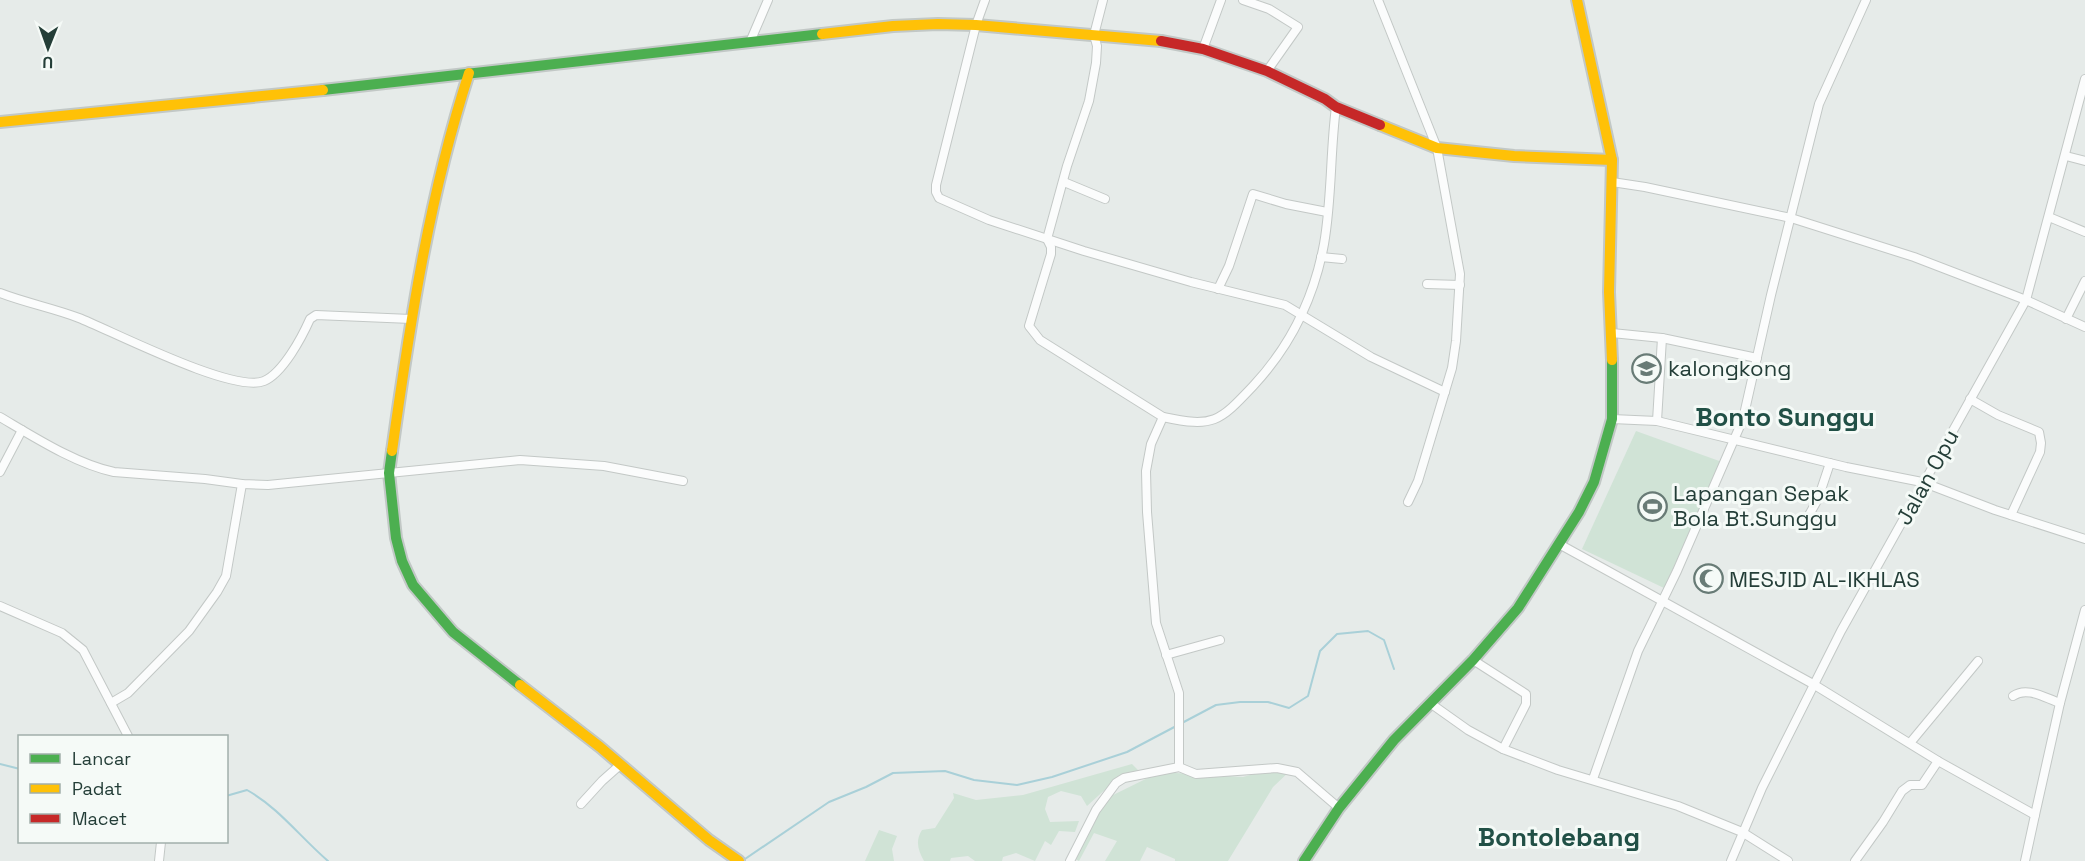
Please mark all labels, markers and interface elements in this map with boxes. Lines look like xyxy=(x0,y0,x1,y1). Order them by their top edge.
north arrow xyxy=(18,18,78,78)
text: U xyxy=(42,52,53,73)
school or university icon: kalongkong xyxy=(1631,352,1663,384)
place label: kalongkong xyxy=(1668,354,1791,382)
district label: Bonto Sunggu xyxy=(1695,400,1875,434)
street label: Jalan Opu xyxy=(1889,424,1965,530)
place label: Lapangan Sepak Bola Bt.Sunggu xyxy=(1673,479,1849,532)
sports icon: Lapangan Sepak Bola Bt.Sunggu xyxy=(1636,490,1668,522)
mosque icon: MESJID AL-IKHLAS xyxy=(1692,563,1724,595)
place label: MESJID AL-IKHLAS xyxy=(1729,565,1920,593)
legend xyxy=(18,735,228,843)
text: Lancar xyxy=(72,747,131,770)
text: Padat xyxy=(72,777,122,800)
text: Macet xyxy=(72,807,127,830)
district label: Bontolebang xyxy=(1478,820,1640,854)

